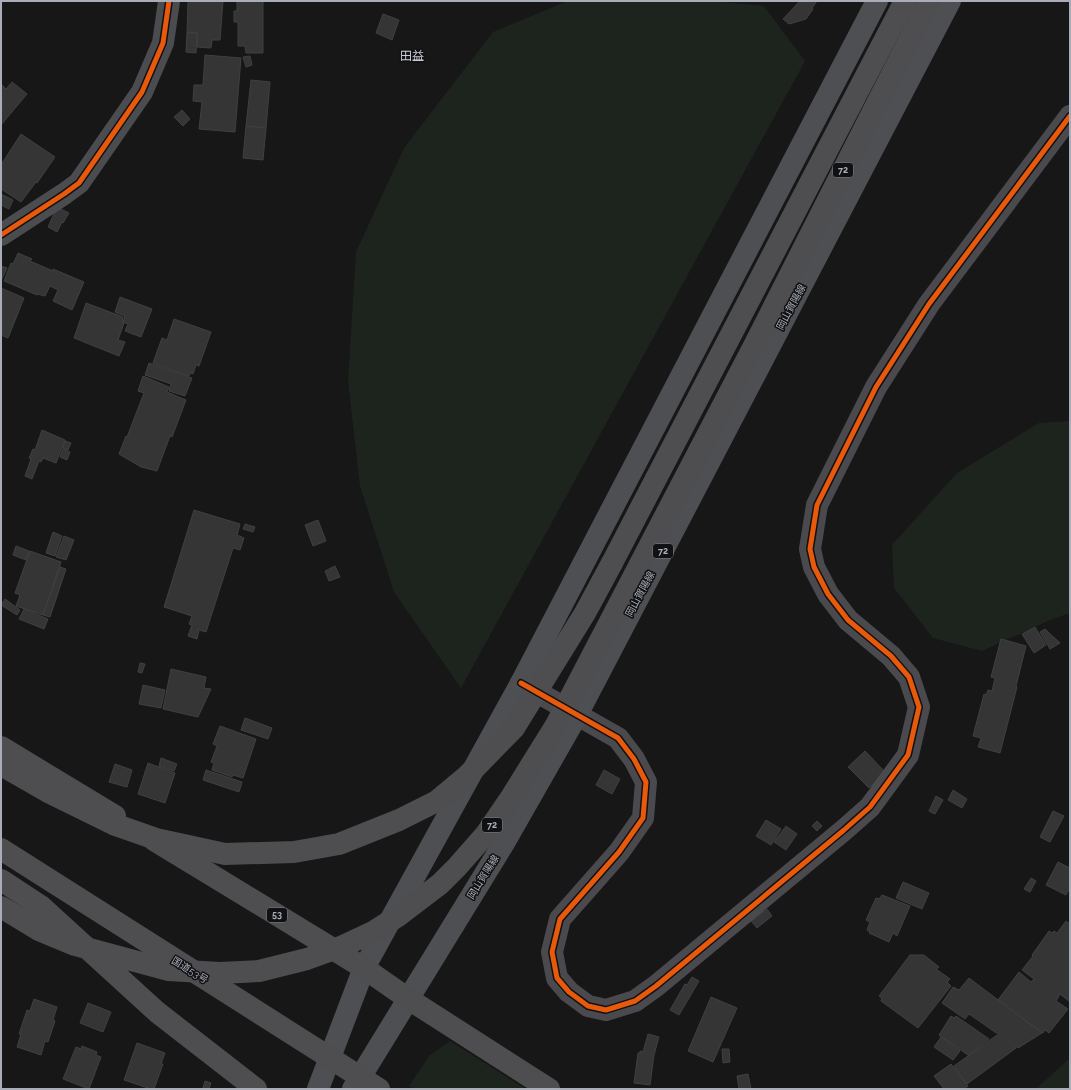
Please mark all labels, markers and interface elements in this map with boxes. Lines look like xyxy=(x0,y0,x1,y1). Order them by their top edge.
district label: 田益 xyxy=(400,49,424,63)
road number: 72 xyxy=(833,163,853,177)
street label: 岡山賀陽線 xyxy=(774,282,808,332)
road number: 72 xyxy=(653,544,673,558)
street label: 岡山賀陽線 xyxy=(623,569,657,619)
road number: 72 xyxy=(482,818,502,832)
street label: 岡山賀陽線 xyxy=(465,853,501,901)
road number: 53 xyxy=(267,908,287,922)
street label: 国道53号 xyxy=(170,955,210,985)

